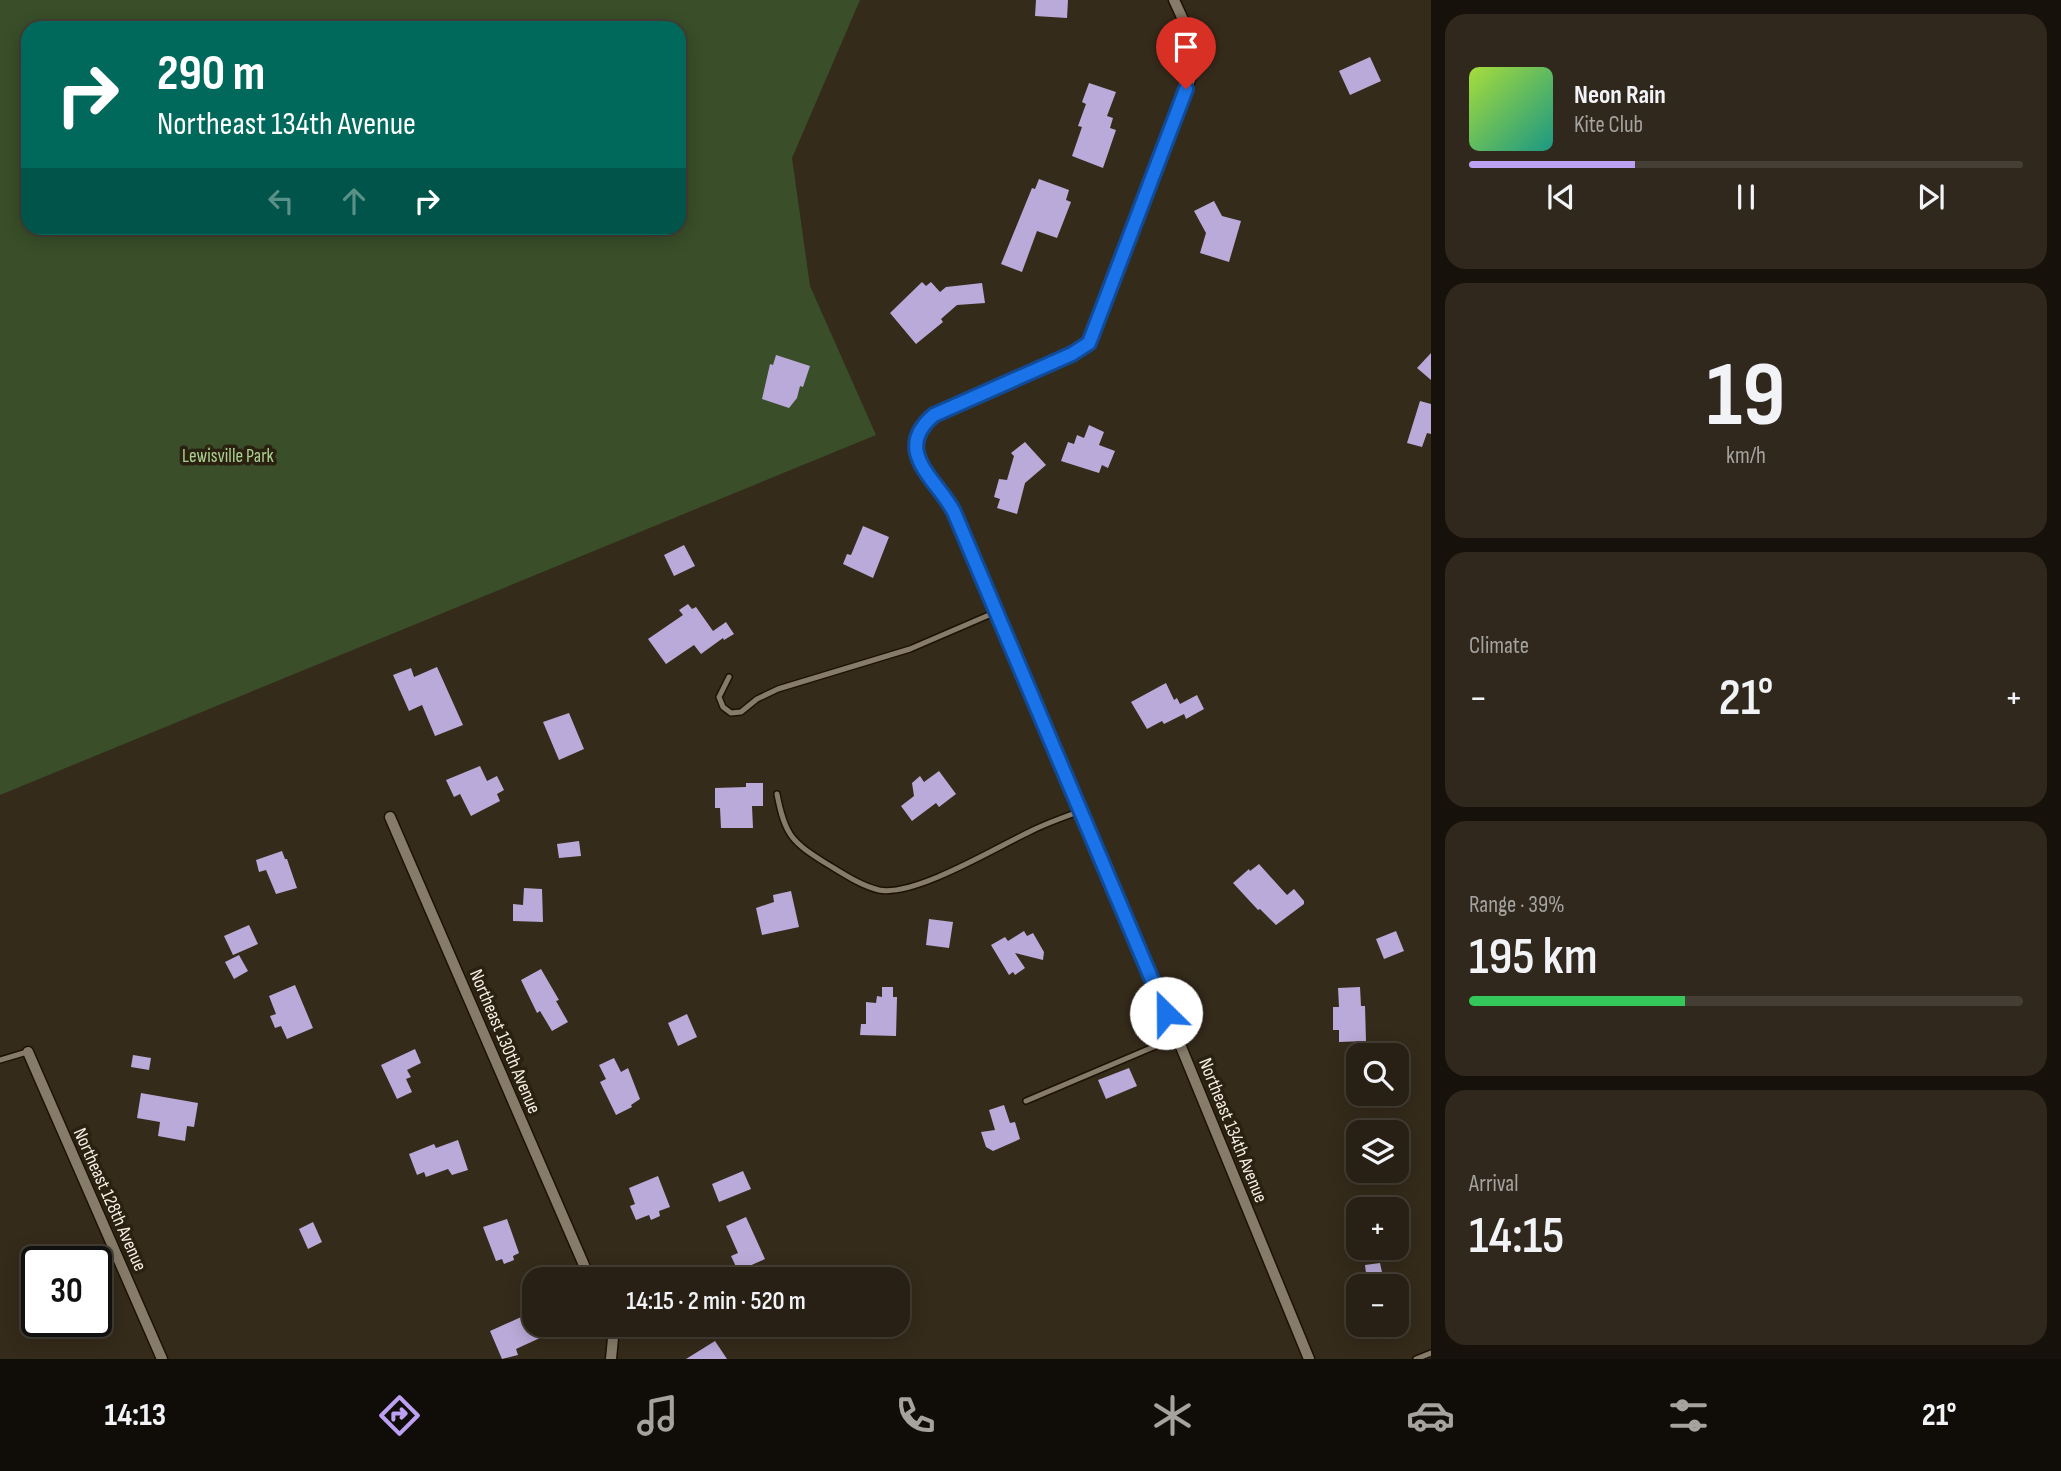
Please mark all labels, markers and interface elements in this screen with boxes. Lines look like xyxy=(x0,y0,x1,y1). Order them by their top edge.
pin xyxy=(1156,17,1216,89)
icon: arrive xyxy=(1167,28,1205,66)
text: 290 m xyxy=(157,45,265,104)
icon: right xyxy=(42,49,133,140)
text: Neon Rain xyxy=(1574,80,1666,111)
text: Northeast 134th Avenue xyxy=(157,105,416,144)
text: Kite Club xyxy=(1574,111,1643,139)
icon: previous xyxy=(1542,178,1580,216)
icon: pause xyxy=(1727,178,1765,216)
icon: next xyxy=(1912,178,1950,216)
icon: left xyxy=(262,182,300,220)
icon: ahead xyxy=(335,182,373,220)
icon: right xyxy=(408,182,446,220)
text: 19 xyxy=(1707,342,1785,451)
text: km/h xyxy=(1726,442,1766,470)
park label: Lewisville Park xyxy=(182,445,275,468)
text: Climate xyxy=(1469,632,1529,660)
text: 21° xyxy=(1719,667,1773,730)
text: − xyxy=(1469,676,1488,721)
text: + xyxy=(2004,676,2023,721)
text: Range · 39% xyxy=(1469,891,1565,919)
text: 195 km xyxy=(1469,926,1598,989)
street label: Northeast 130th Avenue xyxy=(464,966,545,1117)
position arrow xyxy=(1129,976,1203,1050)
map controls xyxy=(1346,1043,1409,1337)
button: search xyxy=(1346,1043,1409,1106)
street label: Northeast 134th Avenue xyxy=(1193,1055,1272,1206)
button: layers xyxy=(1346,1120,1409,1183)
street label: Northeast 128th Avenue xyxy=(68,1125,151,1275)
text: Arrival xyxy=(1469,1170,1518,1198)
button: + xyxy=(1346,1197,1409,1260)
text: 14:15 xyxy=(1469,1205,1564,1268)
speed limit sign: 30 xyxy=(21,1246,112,1337)
button: − xyxy=(1346,1274,1409,1337)
text: 14:15 · 2 min · 520 m xyxy=(626,1286,806,1317)
icon: directions xyxy=(375,1391,424,1440)
icon: music xyxy=(633,1391,682,1440)
icon: phone xyxy=(891,1391,940,1440)
icon: climate xyxy=(1148,1391,1197,1440)
icon: car xyxy=(1406,1391,1455,1440)
icon: filters xyxy=(1664,1391,1713,1440)
text: 14:13 xyxy=(104,1396,166,1435)
text: 21° xyxy=(1922,1396,1957,1435)

